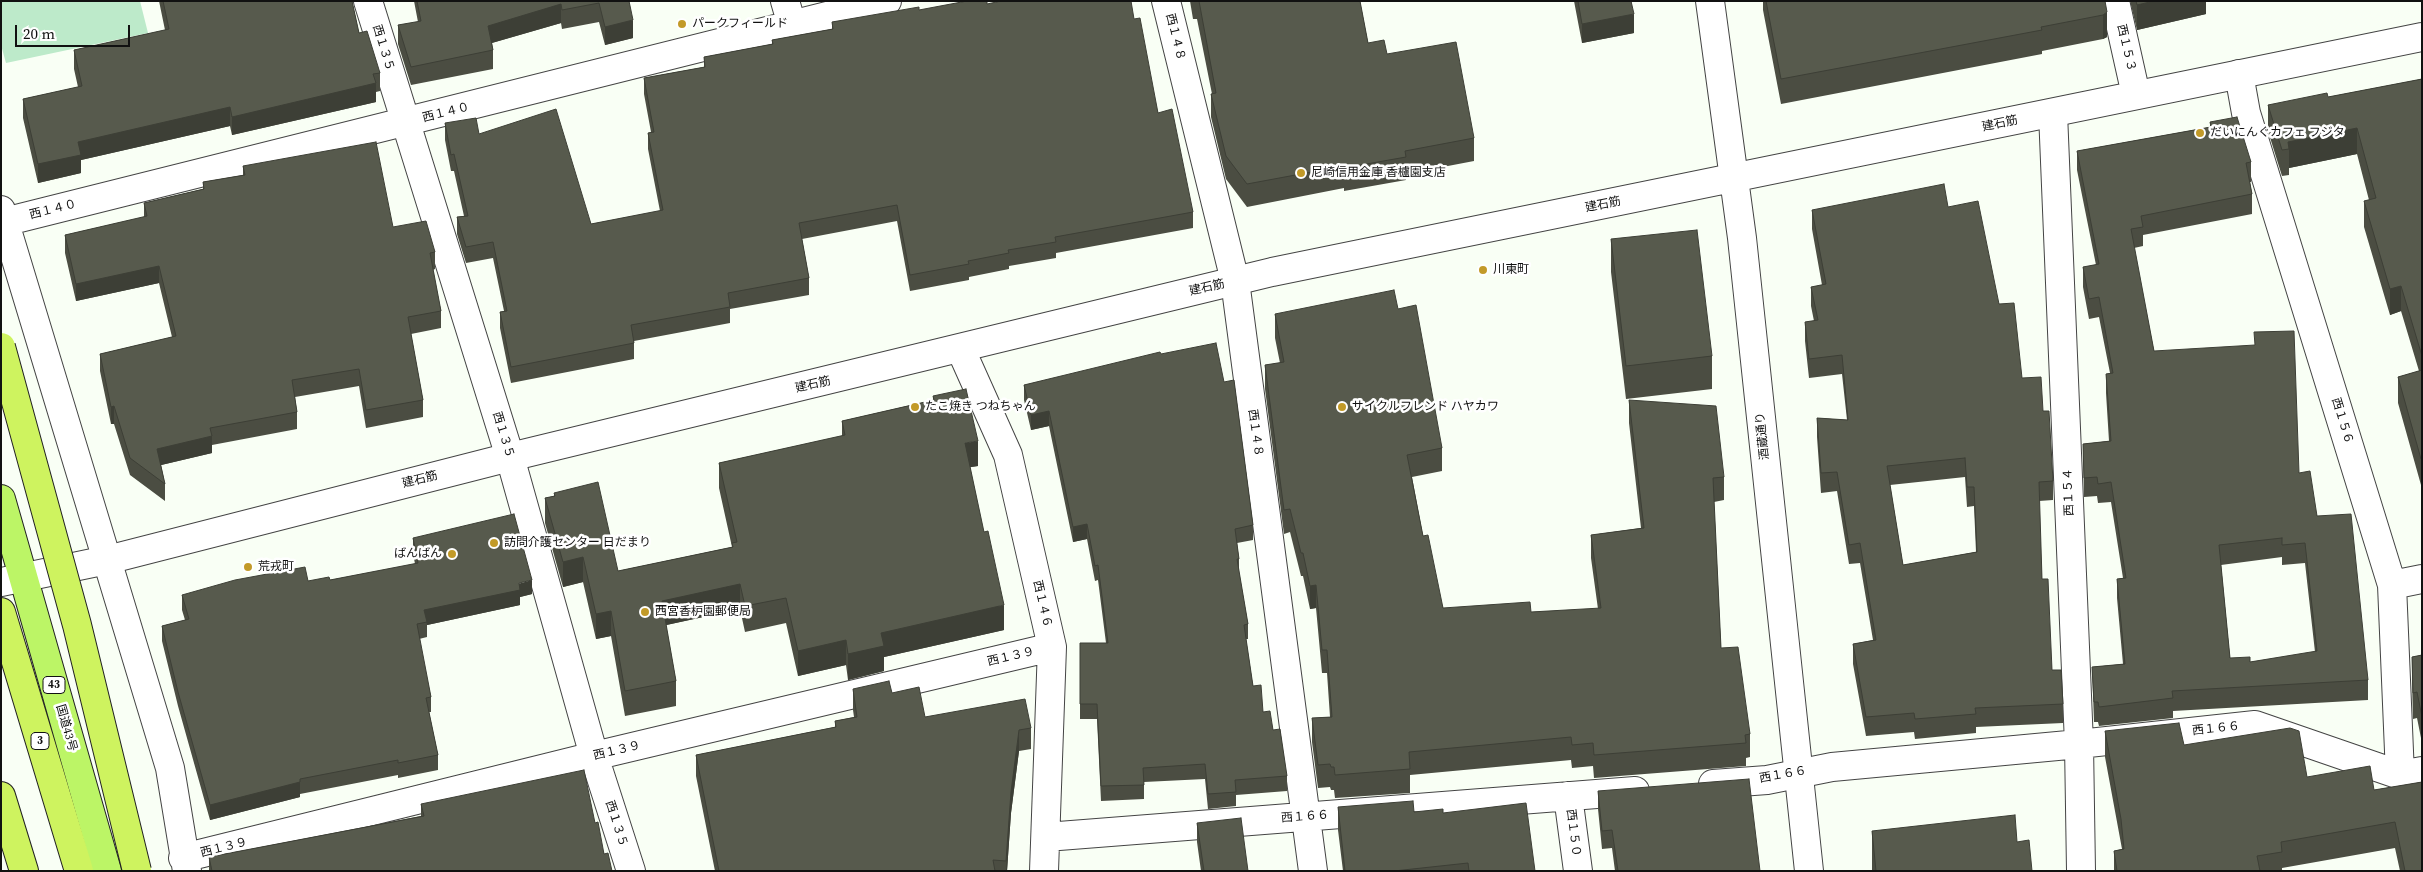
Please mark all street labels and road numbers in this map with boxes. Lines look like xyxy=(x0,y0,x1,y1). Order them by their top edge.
street label: 西１４８ xyxy=(1162,12,1188,62)
street label: 西１３５ xyxy=(369,23,397,73)
street label: 西１５３ xyxy=(2114,23,2138,73)
street label: 西１４０ xyxy=(421,100,471,126)
street label: 建石筋 xyxy=(1981,113,2019,135)
street label: 建石筋 xyxy=(1584,194,1622,216)
street label: 西１４０ xyxy=(28,197,78,223)
street label: 建石筋 xyxy=(1188,277,1226,299)
street label: 建石筋 xyxy=(794,374,832,396)
street label: 西１５６ xyxy=(2328,396,2356,446)
street label: 西１４８ xyxy=(1245,408,1265,458)
street label: 西１３５ xyxy=(489,410,517,460)
street label: 酒蔵通り xyxy=(1753,411,1773,461)
street label: 西１５４ xyxy=(2061,468,2077,516)
street label: 建石筋 xyxy=(401,469,439,491)
street label: 西１４６ xyxy=(1030,579,1054,629)
street label: 西１３９ xyxy=(986,645,1036,669)
road number: 43 xyxy=(43,676,65,694)
street label: 国道43号 xyxy=(52,703,80,753)
street label: 西１６６ xyxy=(2191,719,2241,739)
road number: 3 xyxy=(31,732,49,749)
street label: 西１３９ xyxy=(592,739,642,763)
street label: 西１６６ xyxy=(1758,764,1808,786)
street label: 西１３５ xyxy=(602,799,630,849)
street label: 西１６６ xyxy=(1281,808,1329,826)
street label: 西１５０ xyxy=(1563,808,1583,858)
street label: 西１３９ xyxy=(199,835,249,861)

